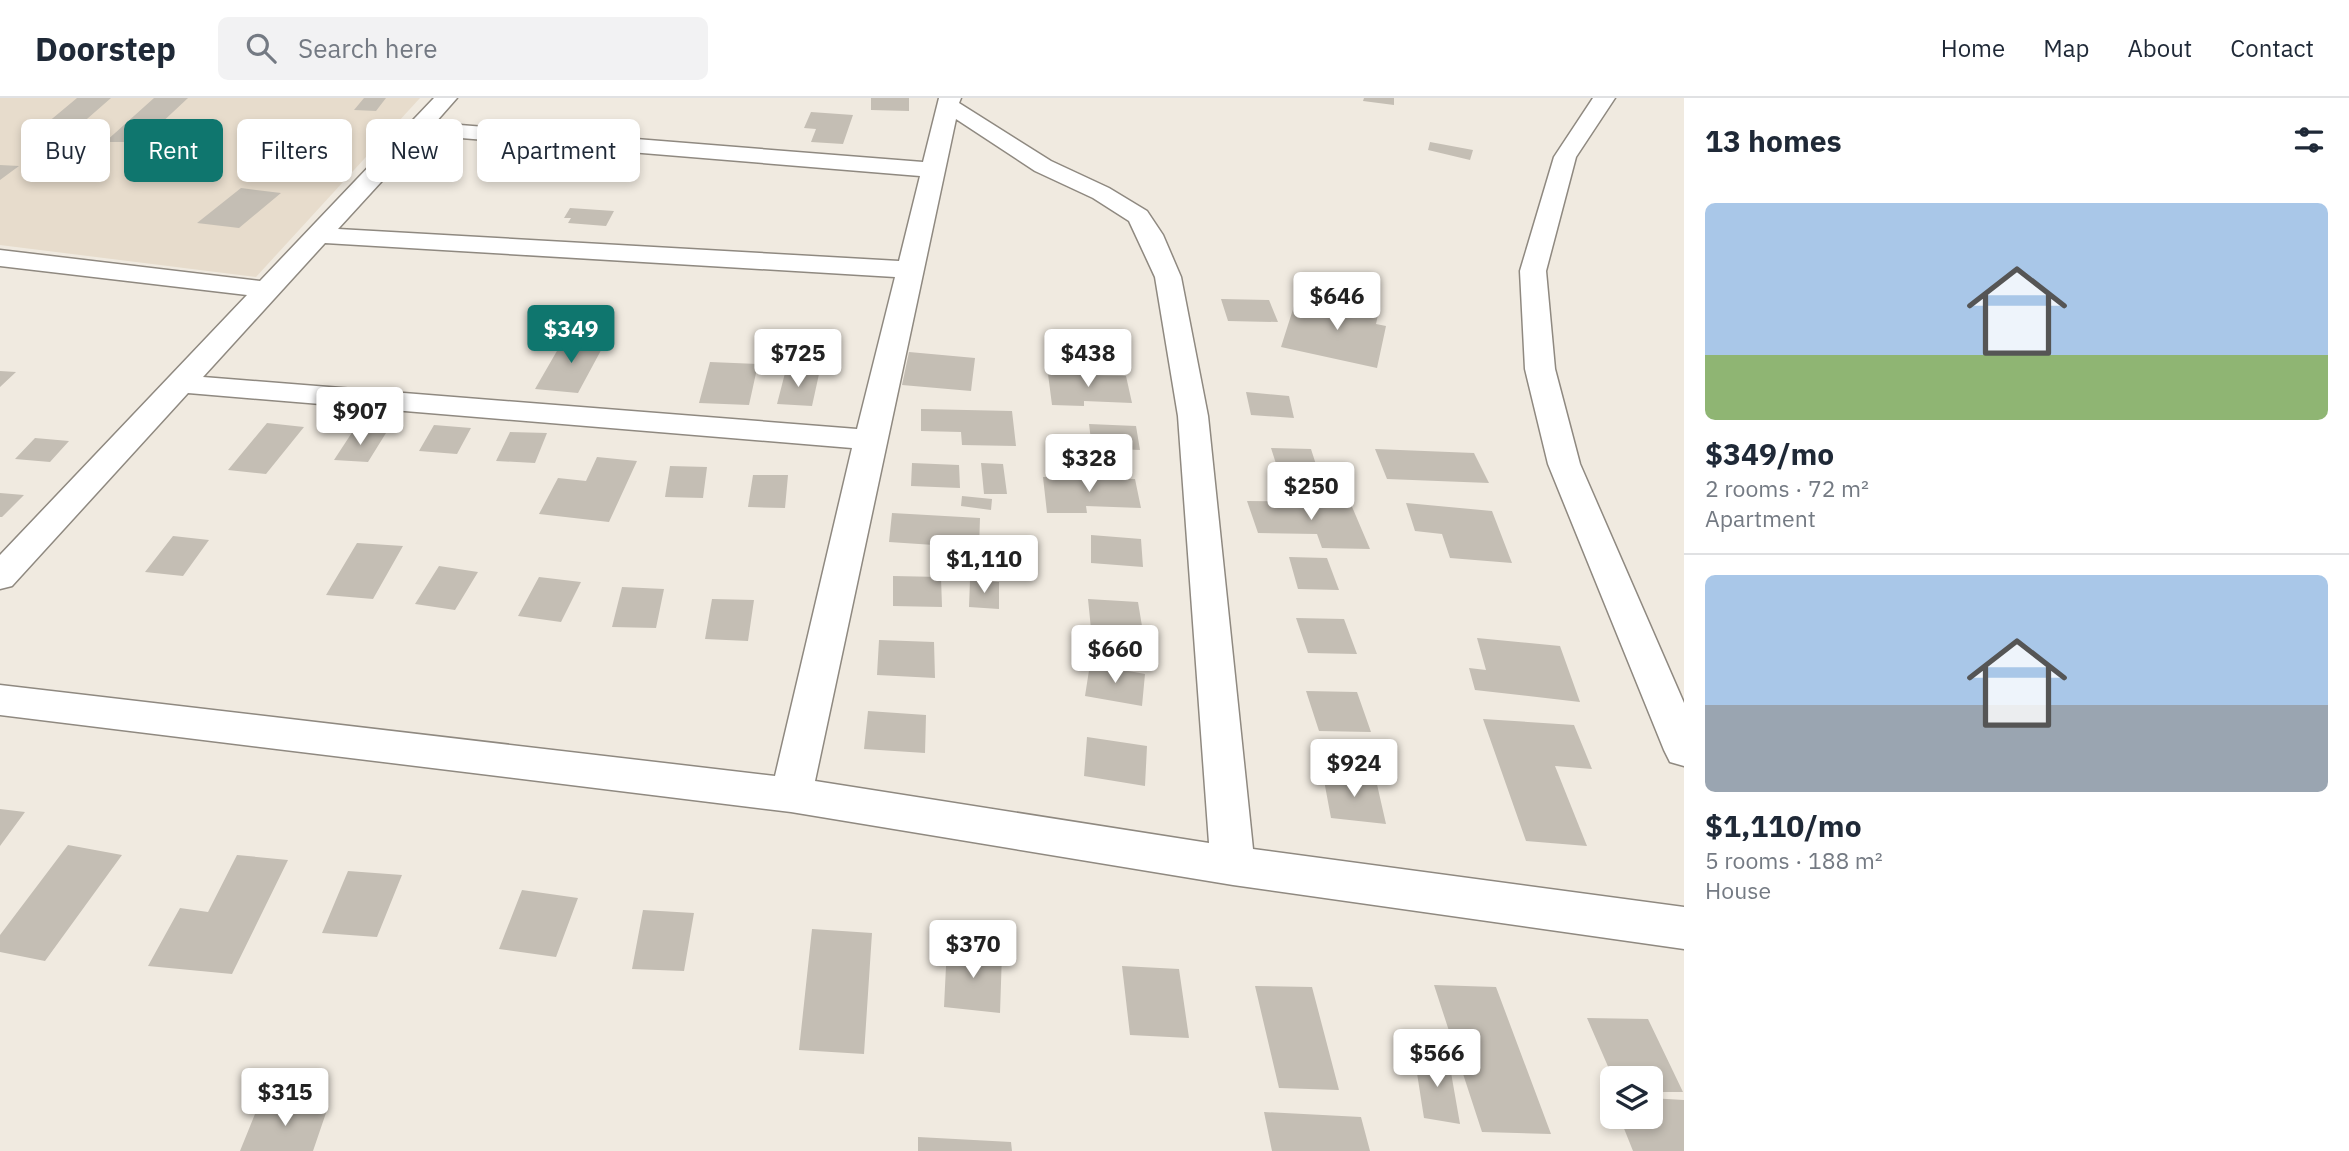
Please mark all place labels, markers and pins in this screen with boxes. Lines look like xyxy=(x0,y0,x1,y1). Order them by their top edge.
pin: $646 xyxy=(1296,272,1378,332)
pin: $349 xyxy=(530,306,612,365)
pin: $725 xyxy=(757,330,839,389)
pin: $438 xyxy=(1047,330,1129,389)
pin: $907 xyxy=(319,388,401,447)
pin: $328 xyxy=(1048,434,1130,494)
pin: $250 xyxy=(1270,462,1352,522)
pin: $1,110 xyxy=(927,536,1041,595)
pin: $660 xyxy=(1074,626,1156,685)
pin: $924 xyxy=(1313,740,1395,799)
pin: $370 xyxy=(932,920,1014,980)
pin: $566 xyxy=(1396,1030,1478,1089)
pin: $315 xyxy=(244,1068,326,1128)

